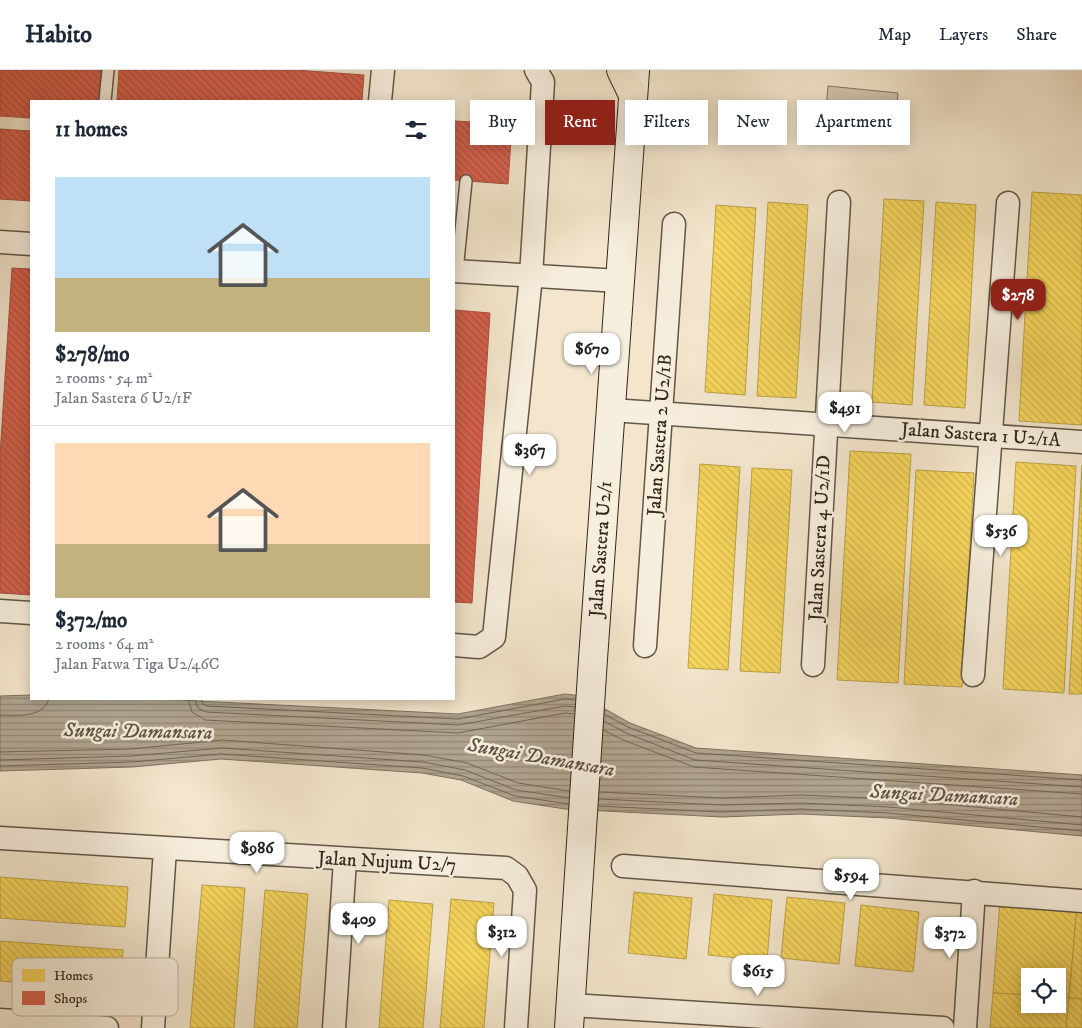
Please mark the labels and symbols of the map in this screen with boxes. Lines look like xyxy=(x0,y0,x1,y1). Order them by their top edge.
pin: $278 xyxy=(988,278,1048,321)
pin: $670 xyxy=(562,332,622,375)
street label: Jalan Sastera 2 U2/1B xyxy=(643,353,677,519)
pin: $491 xyxy=(815,392,875,434)
street label: Jalan Sastera 1 U2/1A xyxy=(898,418,1062,452)
pin: $367 xyxy=(500,434,560,476)
street label: Jalan Sastera 4 U2/1D xyxy=(804,455,836,623)
street label: Jalan Sastera U2/1 xyxy=(585,480,617,620)
pin: $536 xyxy=(971,514,1031,557)
water label: Sungai Damansara xyxy=(62,718,213,746)
water label: Sungai Damansara xyxy=(465,733,616,783)
water label: Sungai Damansara xyxy=(868,780,1019,812)
pin: $986 xyxy=(227,832,287,874)
street label: Jalan Nujum U2/7 xyxy=(315,847,457,877)
pin: $594 xyxy=(821,858,881,901)
pin: $409 xyxy=(329,902,389,945)
pin: $312 xyxy=(472,916,532,958)
pin: $372 xyxy=(920,916,980,959)
pin: $615 xyxy=(728,954,788,997)
legend xyxy=(12,958,178,1016)
text: Homes xyxy=(54,967,94,985)
text: Shops xyxy=(54,990,87,1008)

